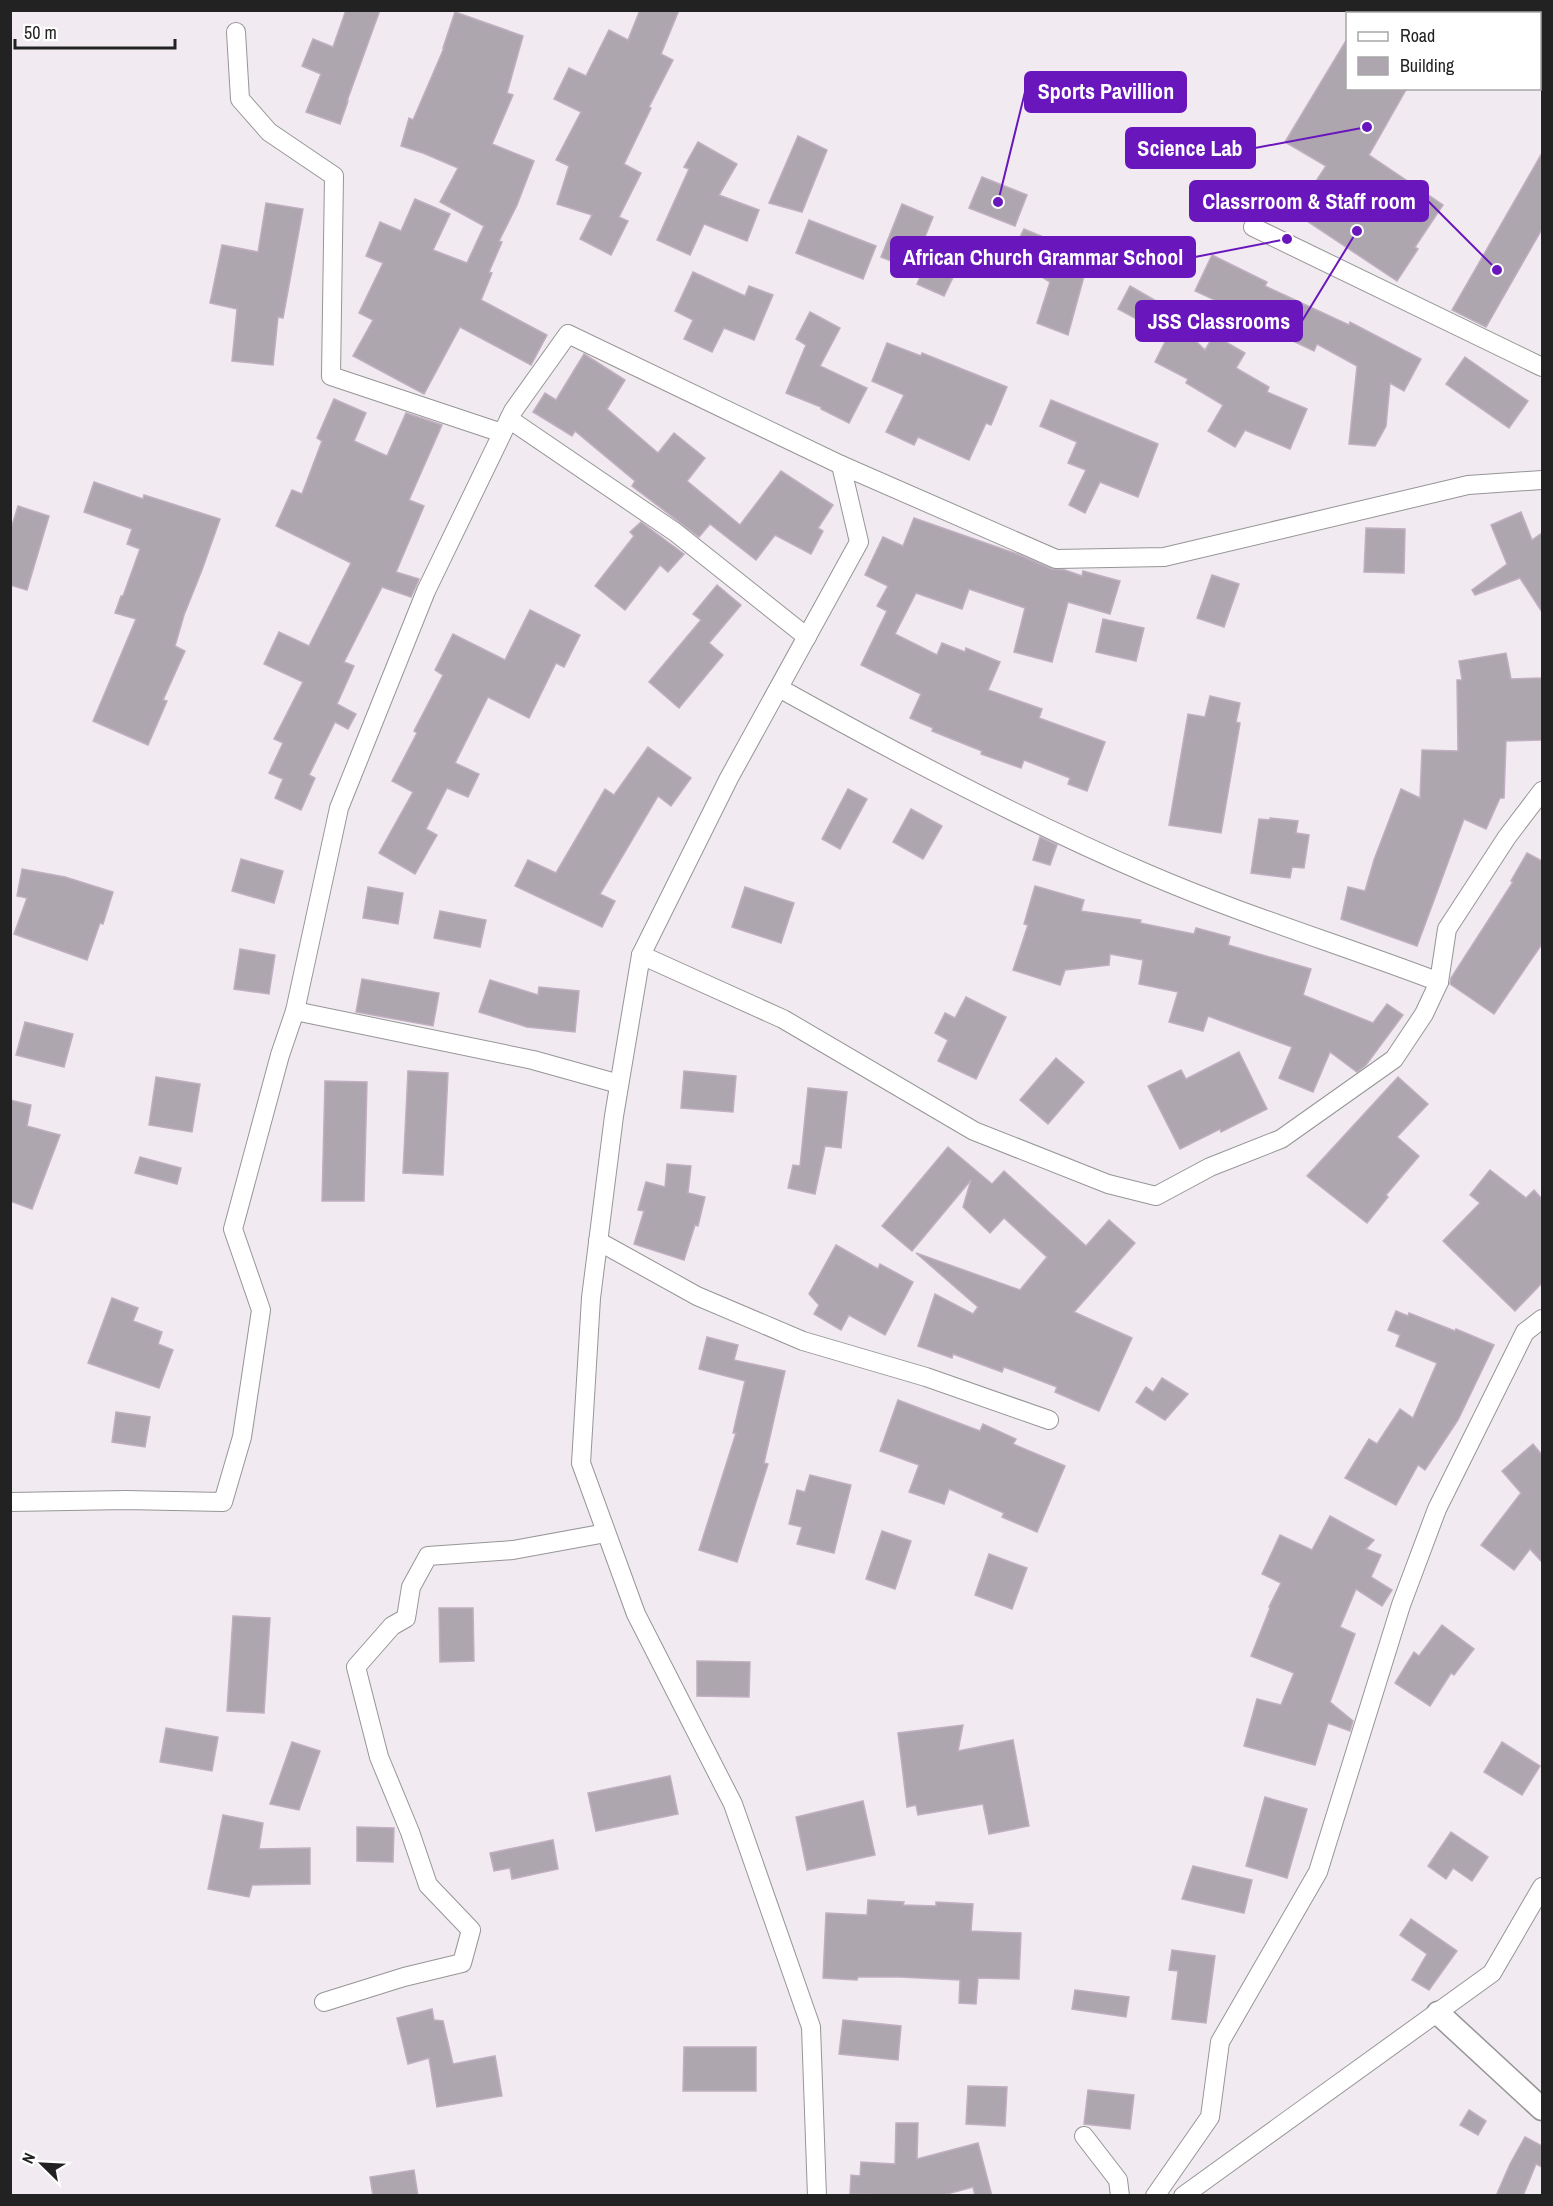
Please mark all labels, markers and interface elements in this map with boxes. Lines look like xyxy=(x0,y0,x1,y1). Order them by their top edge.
scale bar xyxy=(15,12,176,50)
legend xyxy=(1346,12,1541,90)
text: 50 m xyxy=(24,20,57,45)
text: Road xyxy=(1400,23,1435,48)
text: Building xyxy=(1400,53,1455,78)
callout: Sports Pavillion xyxy=(1025,72,1186,112)
text: Sports Pavillion xyxy=(1038,76,1174,106)
callout: Science Lab xyxy=(1126,128,1255,168)
text: Science Lab xyxy=(1137,133,1243,163)
callout: Classrroom & Staff room xyxy=(1190,181,1428,221)
text: Classrroom & Staff room xyxy=(1202,186,1416,216)
callout: African Church Grammar School xyxy=(891,237,1195,277)
text: African Church Grammar School xyxy=(903,242,1183,272)
callout: JSS Classrooms xyxy=(1136,301,1302,341)
text: JSS Classrooms xyxy=(1148,306,1290,336)
north arrow xyxy=(12,2134,72,2194)
text: N xyxy=(16,2149,40,2167)

